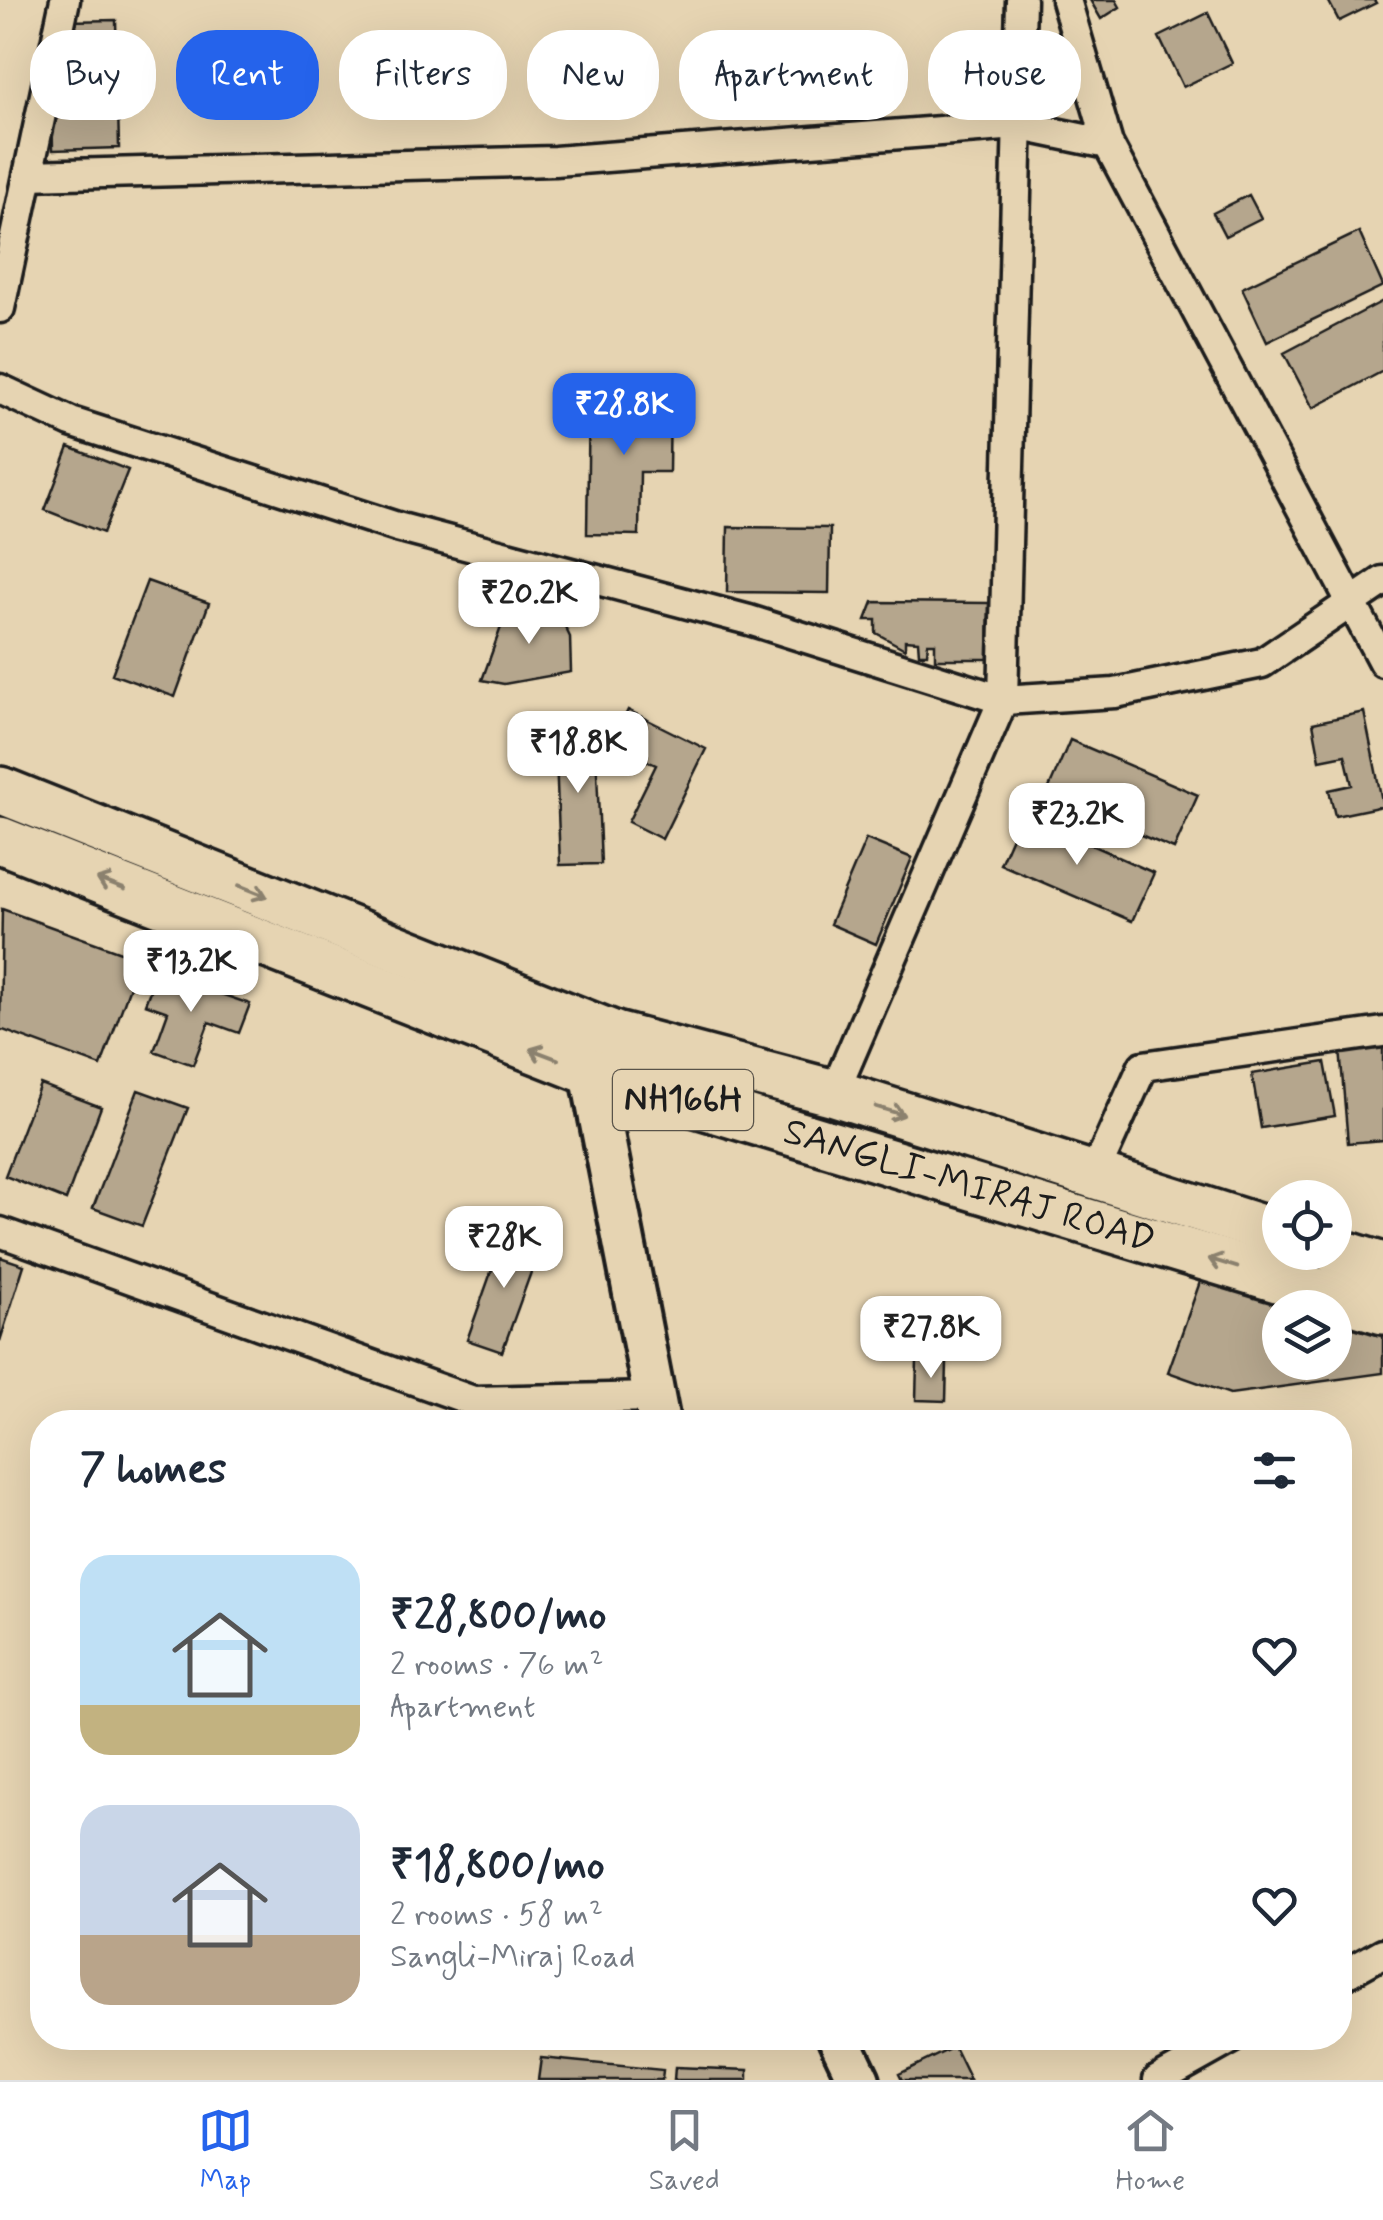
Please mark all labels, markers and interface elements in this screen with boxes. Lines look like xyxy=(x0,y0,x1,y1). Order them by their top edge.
chip: Buy xyxy=(30,30,156,120)
chip: Rent xyxy=(176,30,319,120)
chip: Filters xyxy=(339,30,507,120)
chip: New xyxy=(527,30,659,120)
chip: Apartment xyxy=(679,30,908,120)
chip: House xyxy=(928,30,1081,120)
pin: ₹28.8K xyxy=(543,373,705,458)
text: ₹28.8K xyxy=(575,384,673,426)
pin: ₹20.2K xyxy=(448,562,610,647)
text: ₹20.2K xyxy=(480,573,578,615)
pin: ₹18.8K xyxy=(497,711,659,796)
text: ₹18.8K xyxy=(529,722,627,764)
pin: ₹23.2K xyxy=(996,783,1158,868)
text: ₹23.2K xyxy=(1031,794,1123,836)
one-way arrow xyxy=(97,874,128,892)
one-way arrow xyxy=(237,883,268,901)
pin: ₹13.2K xyxy=(110,930,272,1015)
text: ₹13.2K xyxy=(145,941,237,983)
one-way arrow xyxy=(530,1044,561,1062)
road number: NH166H xyxy=(613,1070,753,1130)
one-way arrow xyxy=(874,1103,905,1121)
street label: SANGLI-MIRAJ ROAD xyxy=(778,1107,1161,1265)
map controls xyxy=(1262,1180,1352,1380)
button: locate xyxy=(1262,1180,1352,1270)
pin: ₹28K xyxy=(445,1206,563,1291)
text: ₹28K xyxy=(467,1217,541,1259)
one-way arrow xyxy=(1207,1253,1239,1271)
button: layers xyxy=(1262,1290,1352,1380)
pin: ₹27.8K xyxy=(850,1296,1012,1381)
text: ₹27.8K xyxy=(882,1307,980,1349)
text: 7 homes xyxy=(80,1443,227,1498)
icon: filters xyxy=(1247,1443,1302,1498)
text: ₹28,800/mo xyxy=(390,1589,607,1644)
icon: home xyxy=(160,1595,280,1715)
icon: heart xyxy=(1247,1628,1302,1683)
text: 2 rooms · 76 m² xyxy=(390,1644,603,1686)
text: Apartment xyxy=(390,1686,535,1728)
text: ₹18,800/mo xyxy=(390,1839,605,1894)
icon: home xyxy=(160,1845,280,1965)
icon: heart xyxy=(1247,1878,1302,1933)
text: 2 rooms · 58 m² xyxy=(390,1894,603,1936)
text: Sangli-Miraj Road xyxy=(390,1936,635,1978)
tab: Map xyxy=(198,2103,253,2200)
tab: Saved xyxy=(649,2103,720,2200)
tab: Home xyxy=(1115,2103,1185,2200)

